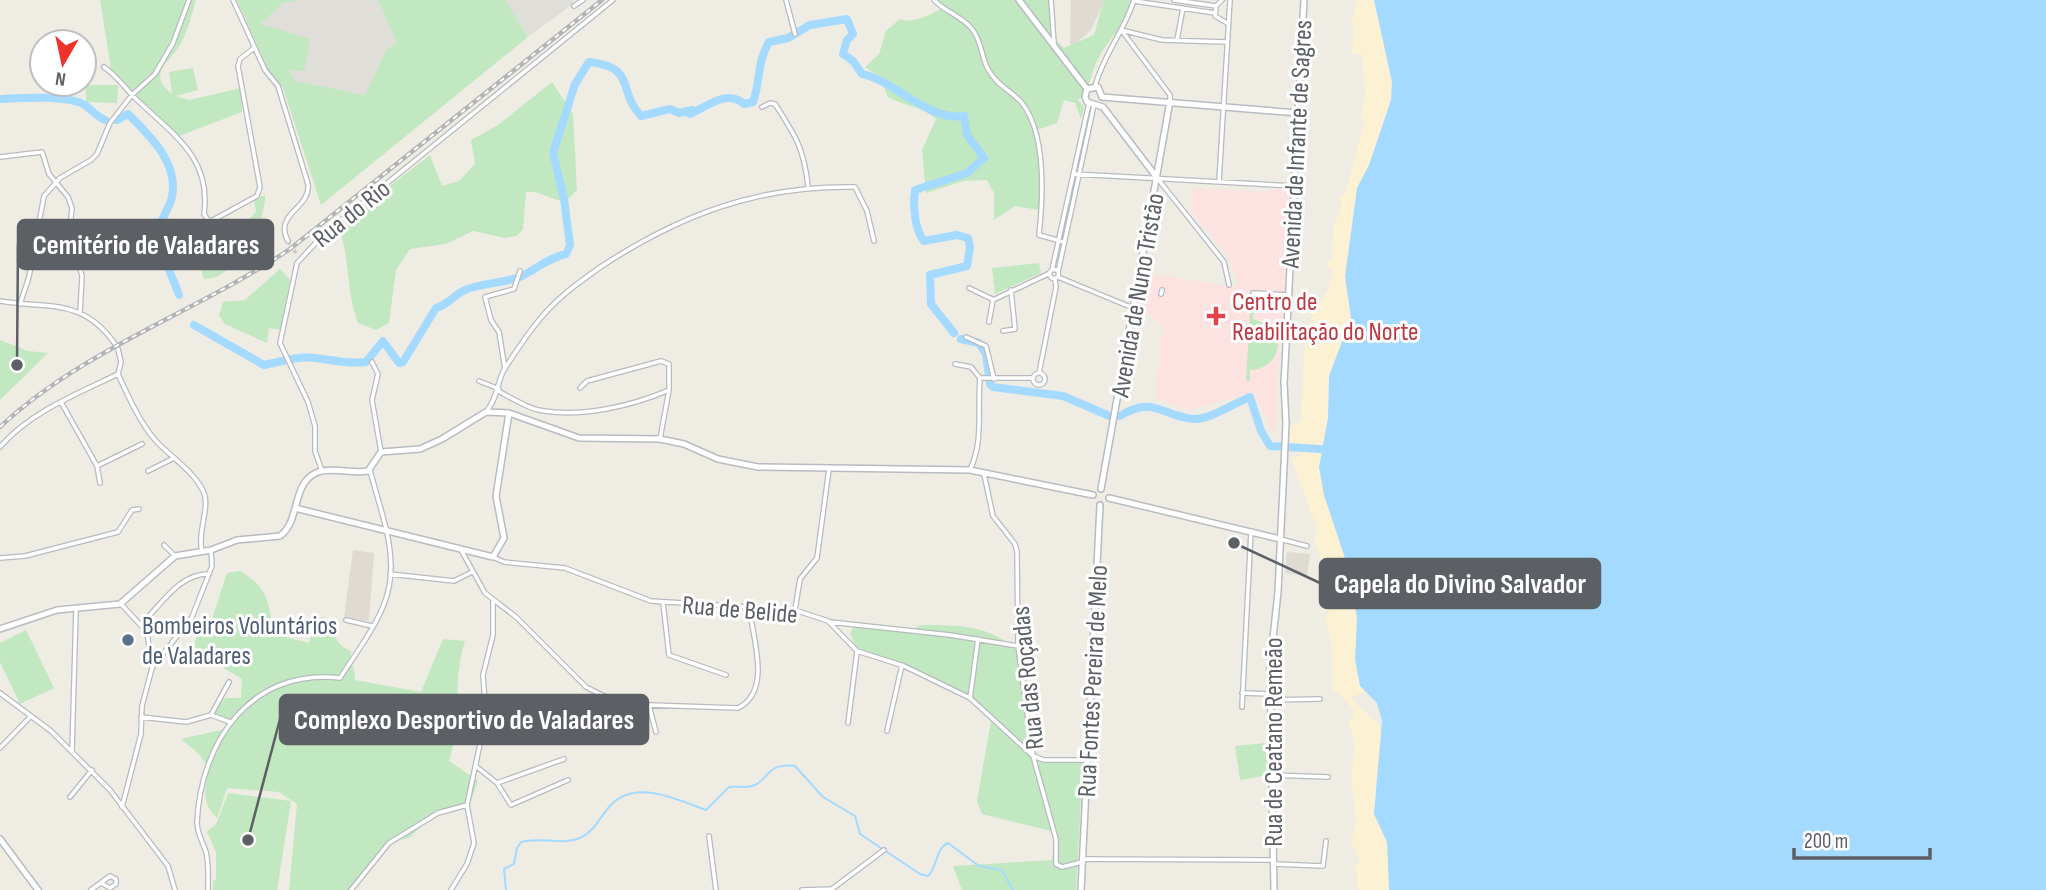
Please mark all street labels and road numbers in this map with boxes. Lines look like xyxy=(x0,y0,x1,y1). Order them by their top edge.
street label: Avenida de Infante de Sagres xyxy=(1275,19,1319,270)
street label: Rua do Rio xyxy=(307,174,397,255)
street label: Avenida de Nuno Tristão xyxy=(1105,191,1172,401)
street label: Rua Fontes Pereira de Melo xyxy=(1072,564,1115,798)
street label: Rua de Belide xyxy=(681,590,799,631)
street label: Rua das Roçadas xyxy=(1006,605,1051,751)
street label: Rua de Ceatano Remeão xyxy=(1259,637,1290,847)

